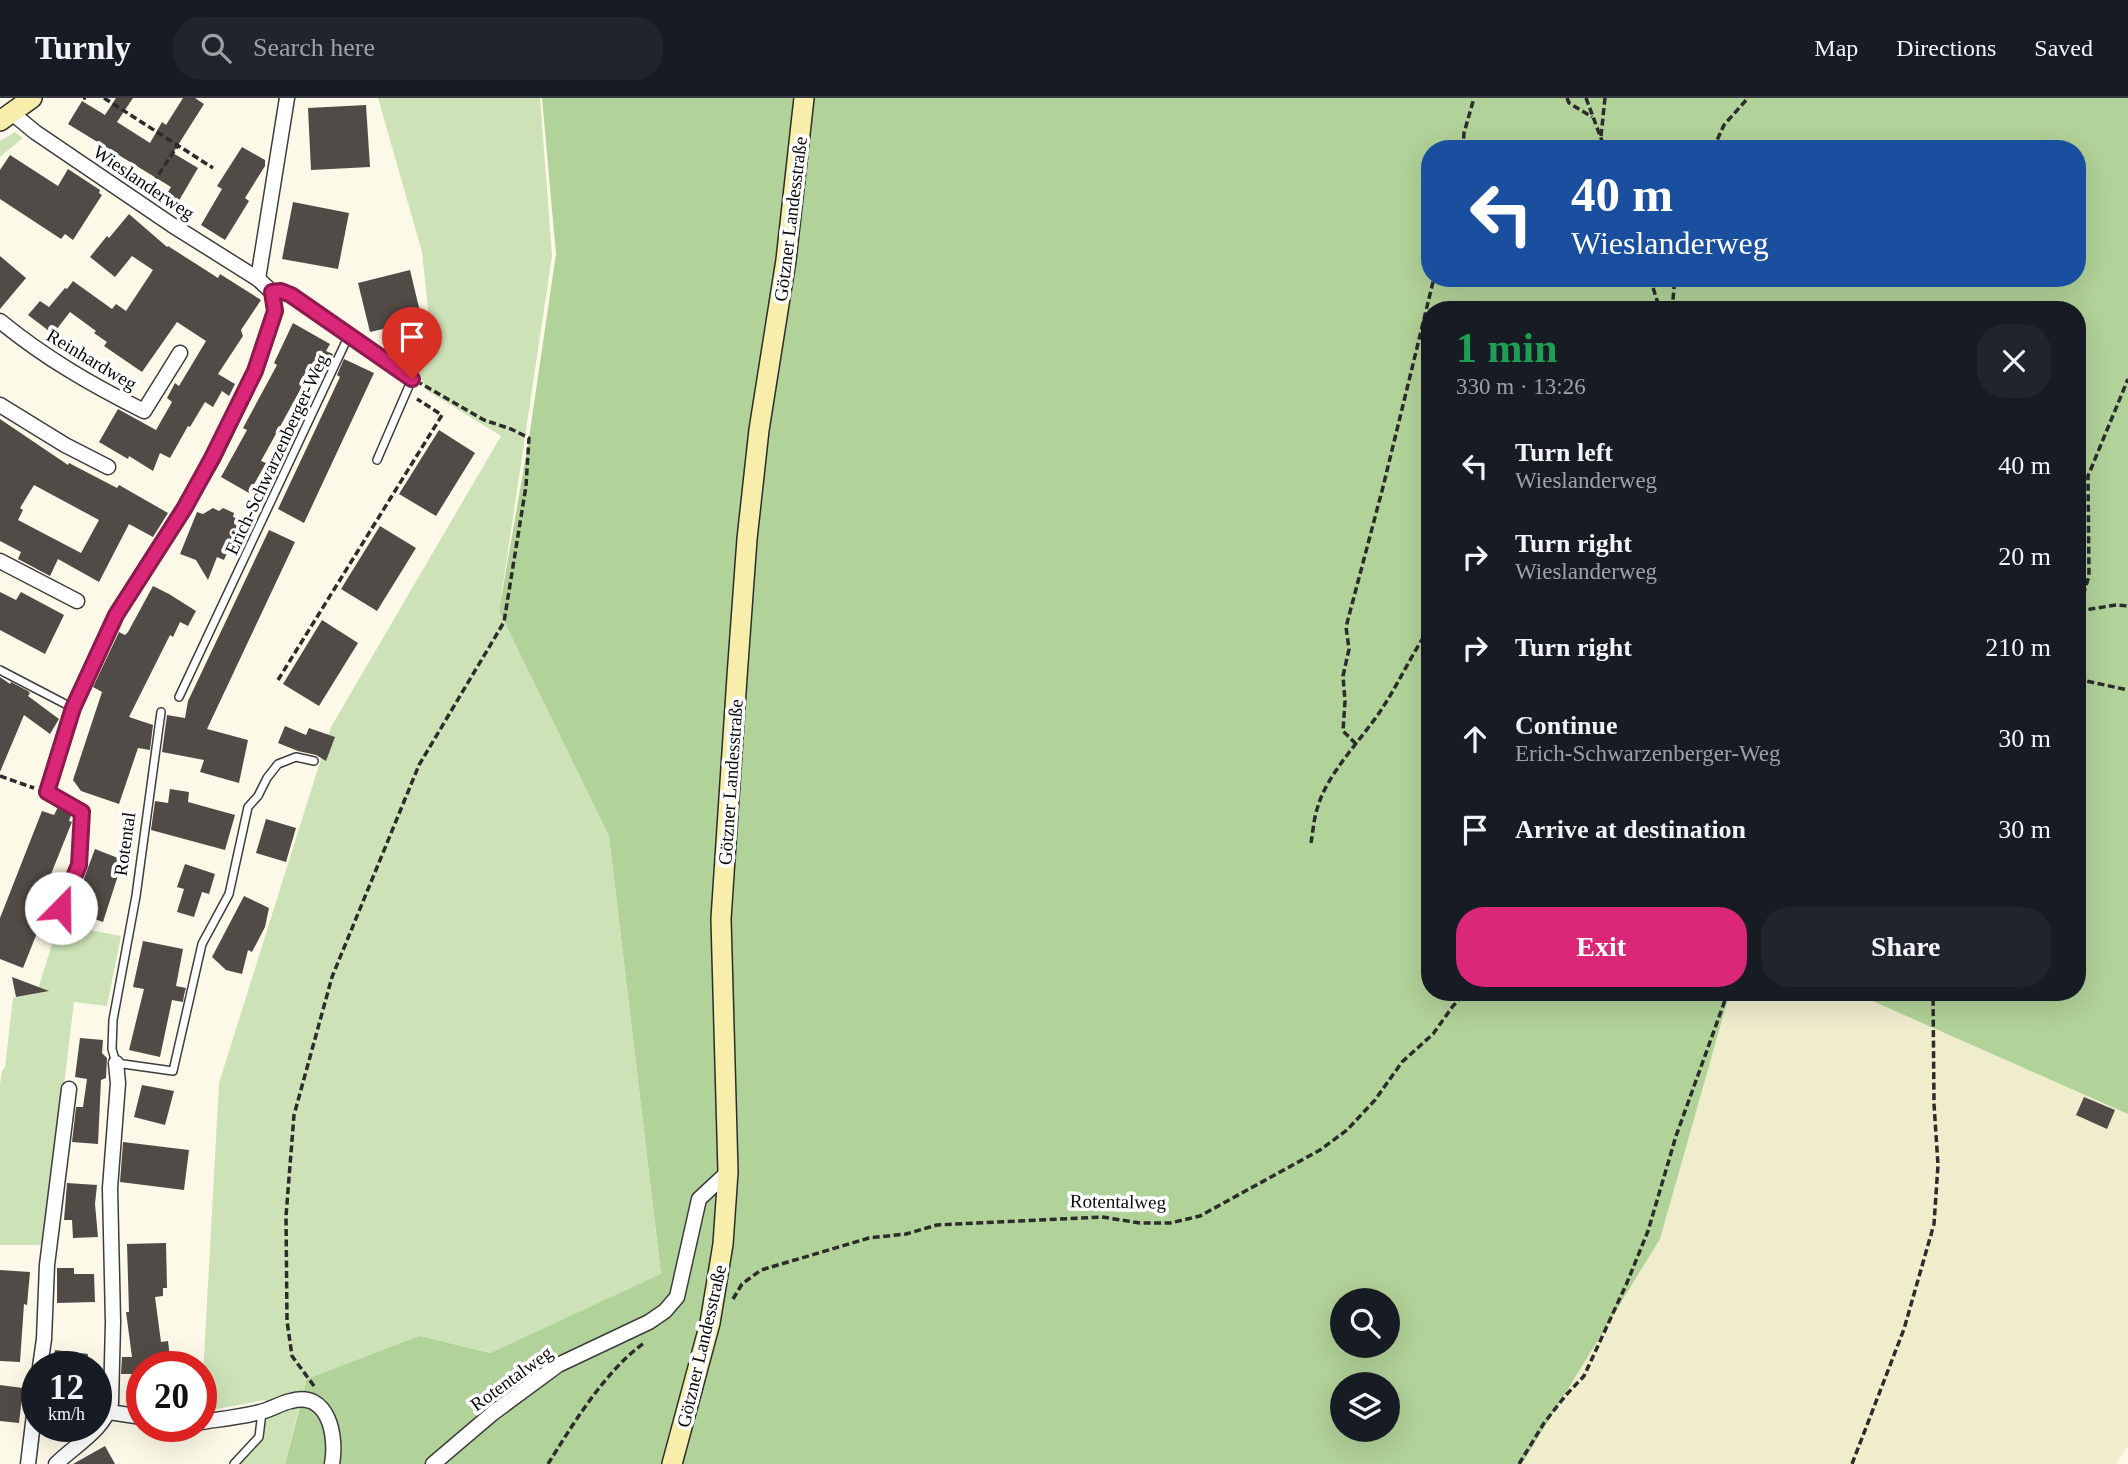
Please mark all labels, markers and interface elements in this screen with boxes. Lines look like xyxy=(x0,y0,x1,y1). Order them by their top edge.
search box xyxy=(173,17,663,80)
icon: search xyxy=(197,29,235,67)
text: Turnly xyxy=(35,30,131,66)
text: Search here xyxy=(253,33,375,62)
text: Map xyxy=(1814,35,1858,61)
text: Directions xyxy=(1896,35,1996,61)
text: Saved xyxy=(2034,35,2093,61)
street label: Götzner Landesstraße xyxy=(770,135,811,303)
street label: Wieslanderweg xyxy=(89,141,199,224)
text: 40 m xyxy=(1571,167,1673,222)
icon: left xyxy=(1456,168,1547,259)
text: Wieslanderweg xyxy=(1571,225,1769,261)
pin xyxy=(382,307,442,379)
icon: arrive xyxy=(393,318,431,356)
street label: Reinhardweg xyxy=(43,324,141,395)
button: close xyxy=(1977,324,2051,398)
text: 1 min xyxy=(1456,325,1558,371)
street label: Erich-Schwarzenberger-Weg xyxy=(221,350,333,558)
text: 330 m · 13:26 xyxy=(1456,374,1586,399)
text: Turn left xyxy=(1515,438,1613,467)
icon: left xyxy=(1456,447,1494,485)
text: 40 m xyxy=(1998,451,2051,480)
text: Wieslanderweg xyxy=(1515,468,1657,493)
text: Turn right xyxy=(1515,529,1632,558)
icon: right xyxy=(1456,538,1494,576)
text: 20 m xyxy=(1998,542,2051,571)
text: Wieslanderweg xyxy=(1515,559,1657,584)
icon: right xyxy=(1456,629,1494,667)
text: Turn right xyxy=(1515,633,1632,662)
text: 210 m xyxy=(1985,633,2051,662)
street label: Götzner Landesstraße xyxy=(714,698,747,866)
text: Continue xyxy=(1515,711,1618,740)
icon: ahead xyxy=(1456,720,1494,758)
text: 30 m xyxy=(1998,724,2051,753)
text: Erich-Schwarzenberger-Weg xyxy=(1515,741,1780,766)
street label: Rotental xyxy=(110,811,139,877)
icon: arrive xyxy=(1456,811,1494,849)
text: Arrive at destination xyxy=(1515,815,1746,844)
text: 30 m xyxy=(1998,815,2051,844)
position arrow xyxy=(24,871,98,945)
button: Exit xyxy=(1456,907,1747,987)
button: Share xyxy=(1761,907,2051,987)
street label: Rotentalweg xyxy=(1070,1190,1167,1213)
street label: Götzner Landesstraße xyxy=(673,1263,730,1429)
map controls xyxy=(1330,1288,1400,1442)
button: search xyxy=(1330,1288,1400,1358)
street label: Rotentalweg xyxy=(466,1341,557,1415)
speed limit sign: 20 xyxy=(126,1351,217,1442)
text: 12 xyxy=(49,1368,84,1407)
button: layers xyxy=(1330,1372,1400,1442)
text: km/h xyxy=(48,1404,85,1424)

